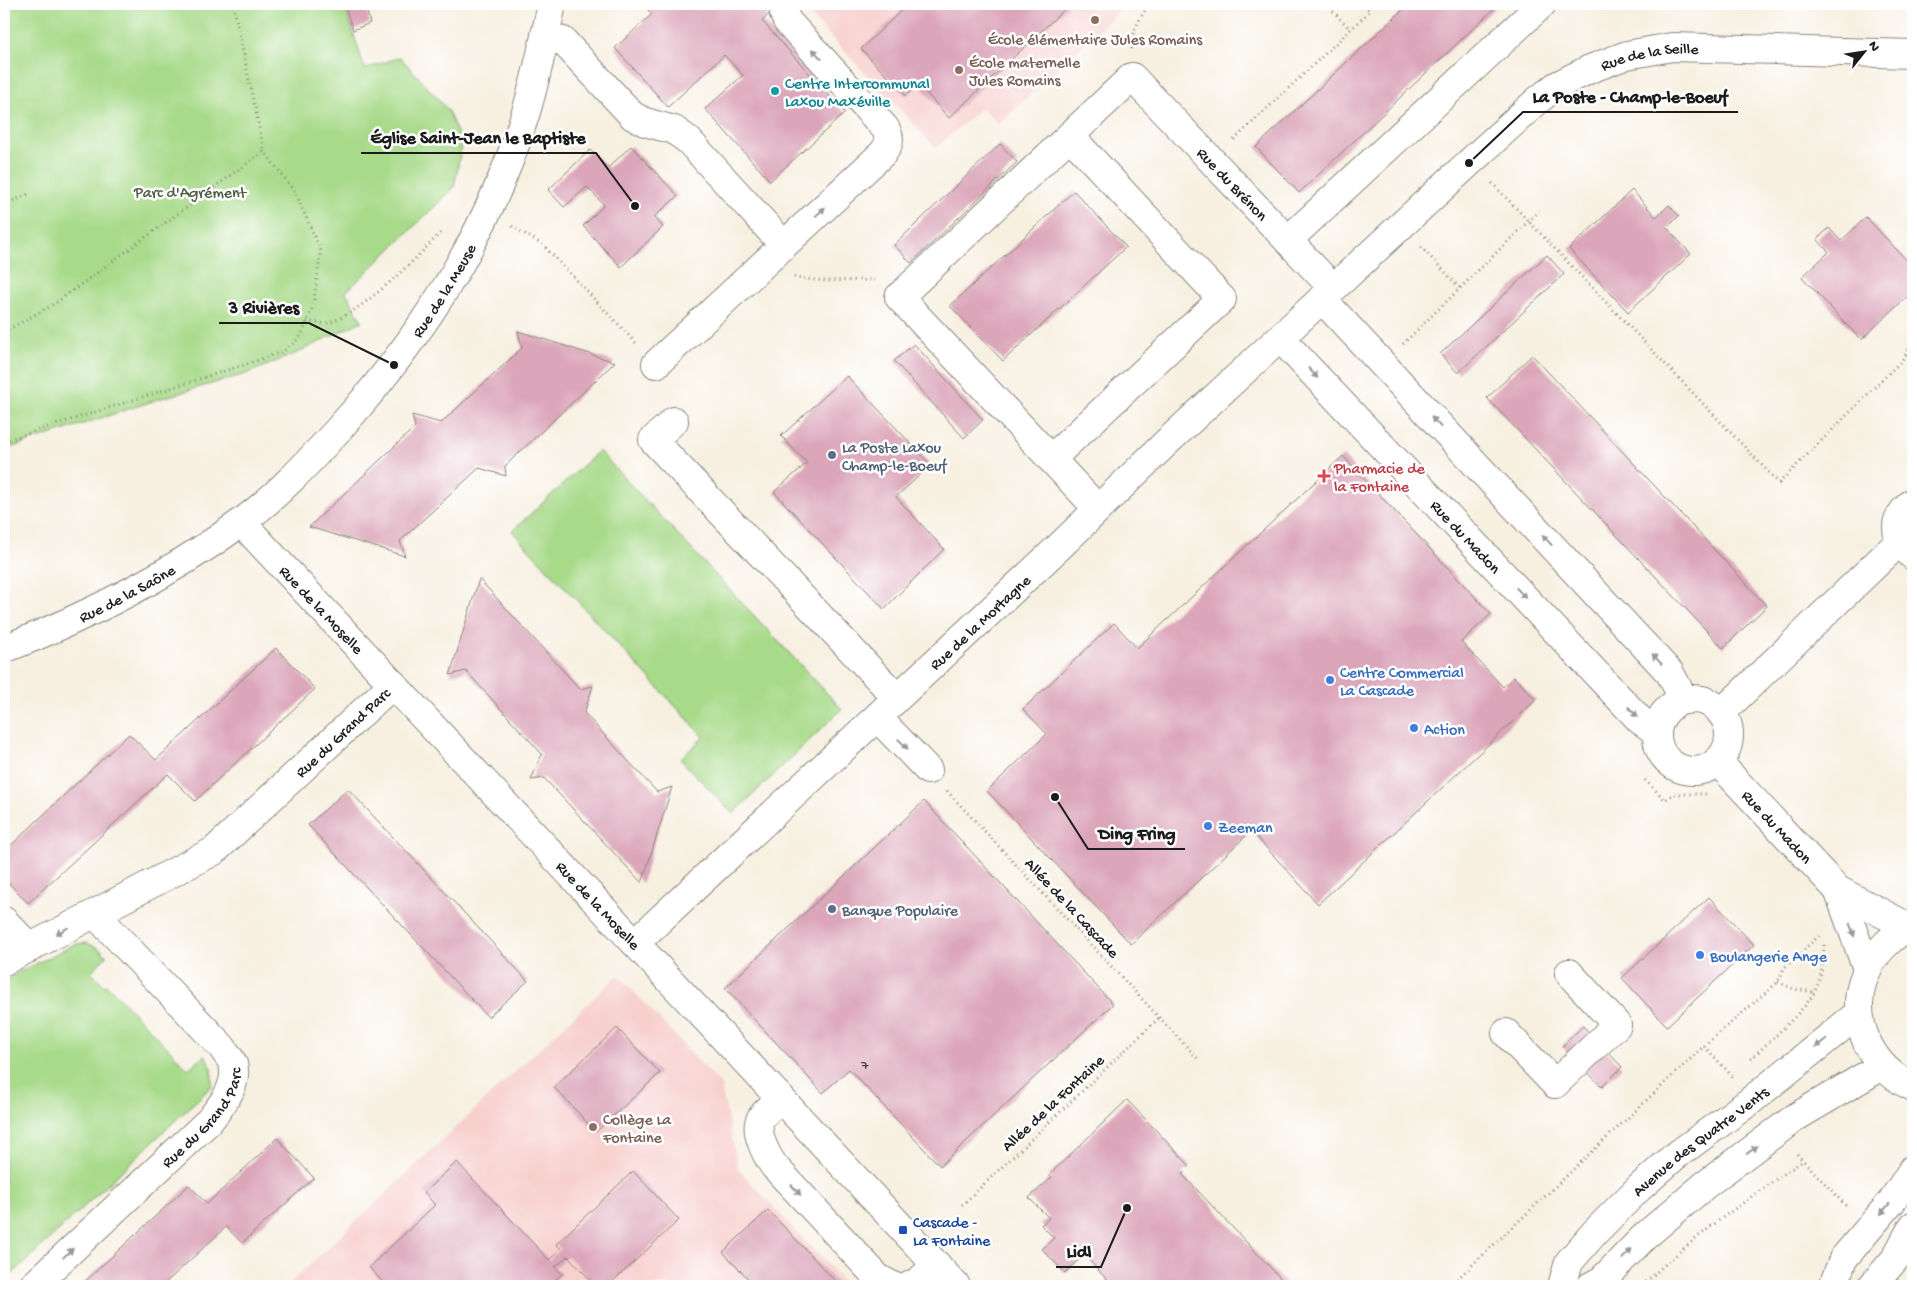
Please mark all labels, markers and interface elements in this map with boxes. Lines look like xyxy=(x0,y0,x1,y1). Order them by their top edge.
marker: École élémentaire Jules Romains xyxy=(1089,14,1101,26)
north arrow xyxy=(1840,28,1890,78)
place label: École élémentaire Jules Romains xyxy=(988,32,1203,51)
text: N xyxy=(1863,39,1883,55)
street label: Rue de la Seille xyxy=(1599,41,1699,77)
one-way arrow xyxy=(811,48,823,60)
place label: École maternelle Jules Romains xyxy=(969,55,1081,92)
marker: École maternelle Jules Romains xyxy=(953,64,965,76)
place label: Centre Intercommunal Laxou Maxéville xyxy=(785,76,930,113)
callout: La Poste - Champ-le-Boeuf xyxy=(1523,79,1738,112)
marker: Centre Intercommunal Laxou Maxéville xyxy=(769,85,781,97)
text: La Poste - Champ-le-Boeuf xyxy=(1533,88,1729,109)
callout: Église Saint-Jean le Baptiste xyxy=(361,120,596,153)
text: Église Saint-Jean le Baptiste xyxy=(370,128,586,150)
street label: Rue du Brénon xyxy=(1191,145,1270,227)
park label: Parc d'Agrément xyxy=(133,185,248,204)
one-way arrow xyxy=(813,206,825,218)
street label: Rue de la Meuse xyxy=(410,241,482,342)
callout: 3 Rivières xyxy=(219,290,309,323)
text: 3 Rivières xyxy=(228,299,301,320)
one-way arrow xyxy=(1307,367,1319,379)
one-way arrow xyxy=(1430,416,1442,428)
place label: La Poste Laxou Champ-le-Boeuf xyxy=(842,440,947,477)
marker: La Poste Laxou Champ-le-Boeuf xyxy=(826,449,838,461)
place label: Pharmacie de la Fontaine xyxy=(1333,461,1426,498)
marker: Pharmacie de la Fontaine xyxy=(1318,470,1330,482)
street label: Rue du Madon xyxy=(1425,498,1503,579)
one-way arrow xyxy=(1541,535,1553,547)
street label: Rue de la Saône xyxy=(77,562,180,629)
street label: Rue de la Moselle xyxy=(274,563,366,660)
street label: Rue de la Mortagne xyxy=(927,572,1037,676)
one-way arrow xyxy=(1515,587,1527,599)
one-way arrow xyxy=(1652,653,1663,666)
place label: Centre Commercial La Cascade xyxy=(1340,665,1464,702)
marker: Centre Commercial La Cascade xyxy=(1324,674,1336,686)
street label: Rue du Grand Parc xyxy=(293,685,396,783)
one-way arrow xyxy=(1627,705,1638,718)
marker: Action xyxy=(1408,722,1420,734)
place label: Action xyxy=(1424,722,1465,741)
one-way arrow xyxy=(897,737,909,749)
street label: Rue du Madon xyxy=(1736,788,1815,869)
callout: Ding Fring xyxy=(1088,816,1185,849)
marker: Zeeman xyxy=(1202,820,1214,832)
place label: Zeeman xyxy=(1218,820,1273,839)
text: Ding Fring xyxy=(1097,825,1175,846)
street label: Allée de la Cascade xyxy=(1019,855,1122,964)
street label: Rue de la Moselle xyxy=(550,859,643,956)
marker: Banque Populaire xyxy=(826,903,838,915)
place label: Banque Populaire xyxy=(841,903,959,922)
one-way arrow xyxy=(1849,922,1856,937)
one-way arrow xyxy=(55,927,70,935)
marker: Boulangerie Ange xyxy=(1694,949,1706,961)
place label: Boulangerie Ange xyxy=(1709,949,1828,968)
one-way arrow xyxy=(1815,1038,1828,1049)
street label: Allée de la Fontaine xyxy=(999,1052,1110,1157)
house number: 7 xyxy=(860,1058,869,1075)
street label: Rue du Grand Parc xyxy=(159,1067,247,1173)
street label: Avenue des Quatre Vents xyxy=(1630,1083,1775,1202)
place label: Collège La Fontaine xyxy=(602,1112,672,1149)
marker: Collège La Fontaine xyxy=(587,1121,599,1133)
one-way arrow xyxy=(1745,1145,1758,1156)
one-way arrow xyxy=(790,1183,802,1195)
one-way arrow xyxy=(1880,1203,1891,1215)
place label: Cascade - La Fontaine xyxy=(913,1215,991,1252)
marker: Cascade - La Fontaine xyxy=(897,1224,909,1236)
callout: Lidl xyxy=(1056,1234,1101,1267)
text: Lidl xyxy=(1066,1243,1092,1264)
one-way arrow xyxy=(62,1247,74,1259)
one-way arrow xyxy=(1621,1248,1633,1260)

